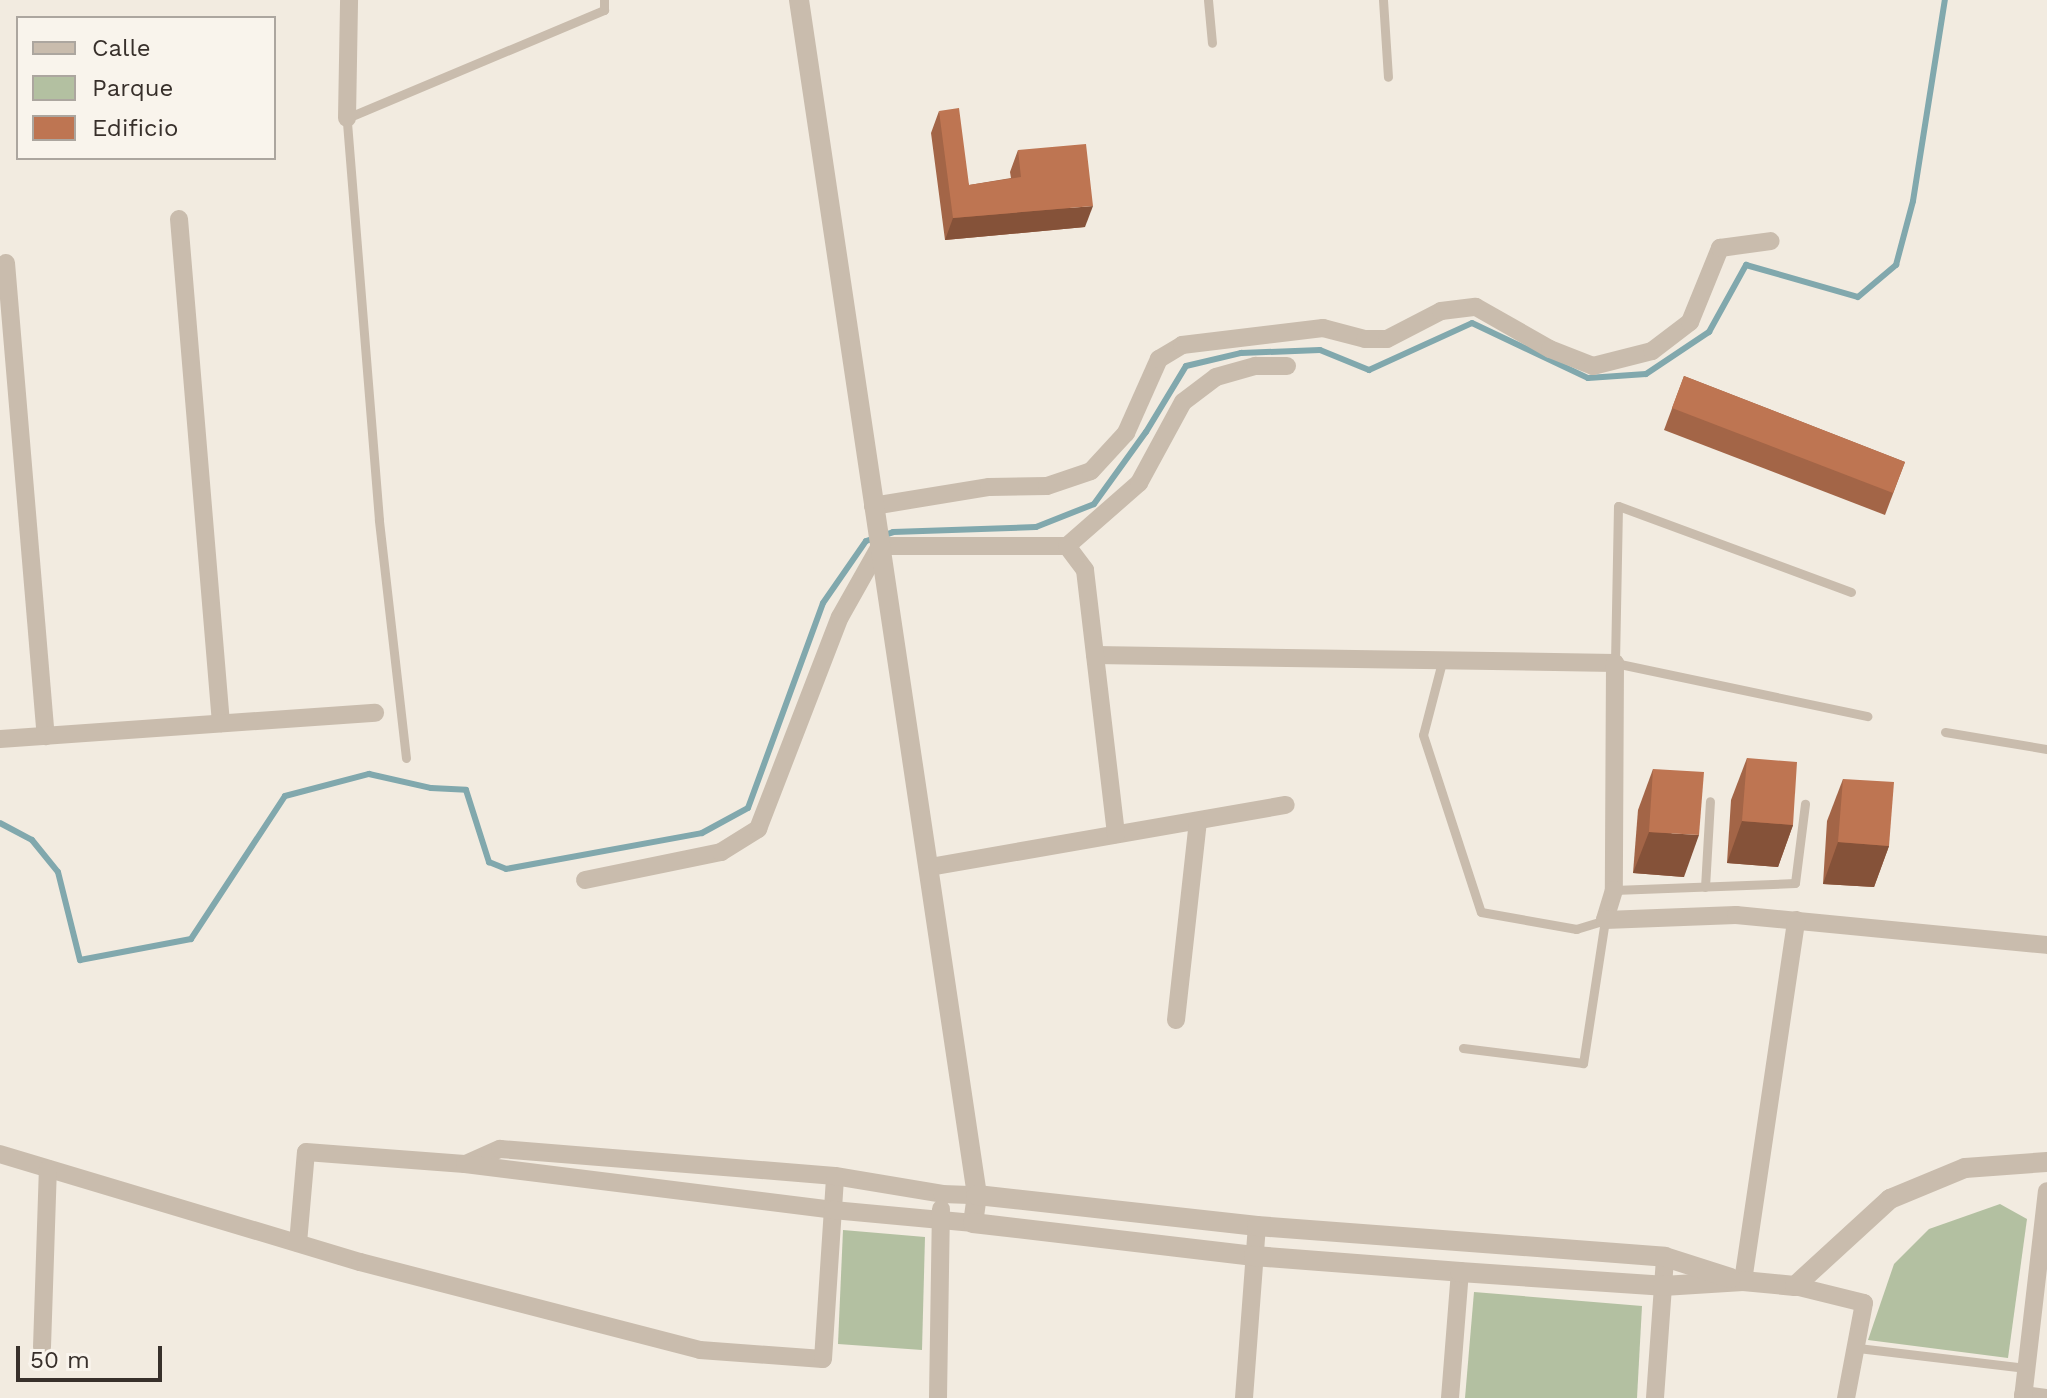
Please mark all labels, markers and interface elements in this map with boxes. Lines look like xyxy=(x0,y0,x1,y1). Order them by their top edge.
legend xyxy=(16,16,276,160)
text: Calle xyxy=(92,34,151,62)
text: Parque xyxy=(92,74,173,102)
text: Edificio xyxy=(92,114,178,142)
scale bar xyxy=(20,1330,166,1380)
text: 50 m xyxy=(30,1346,90,1374)

